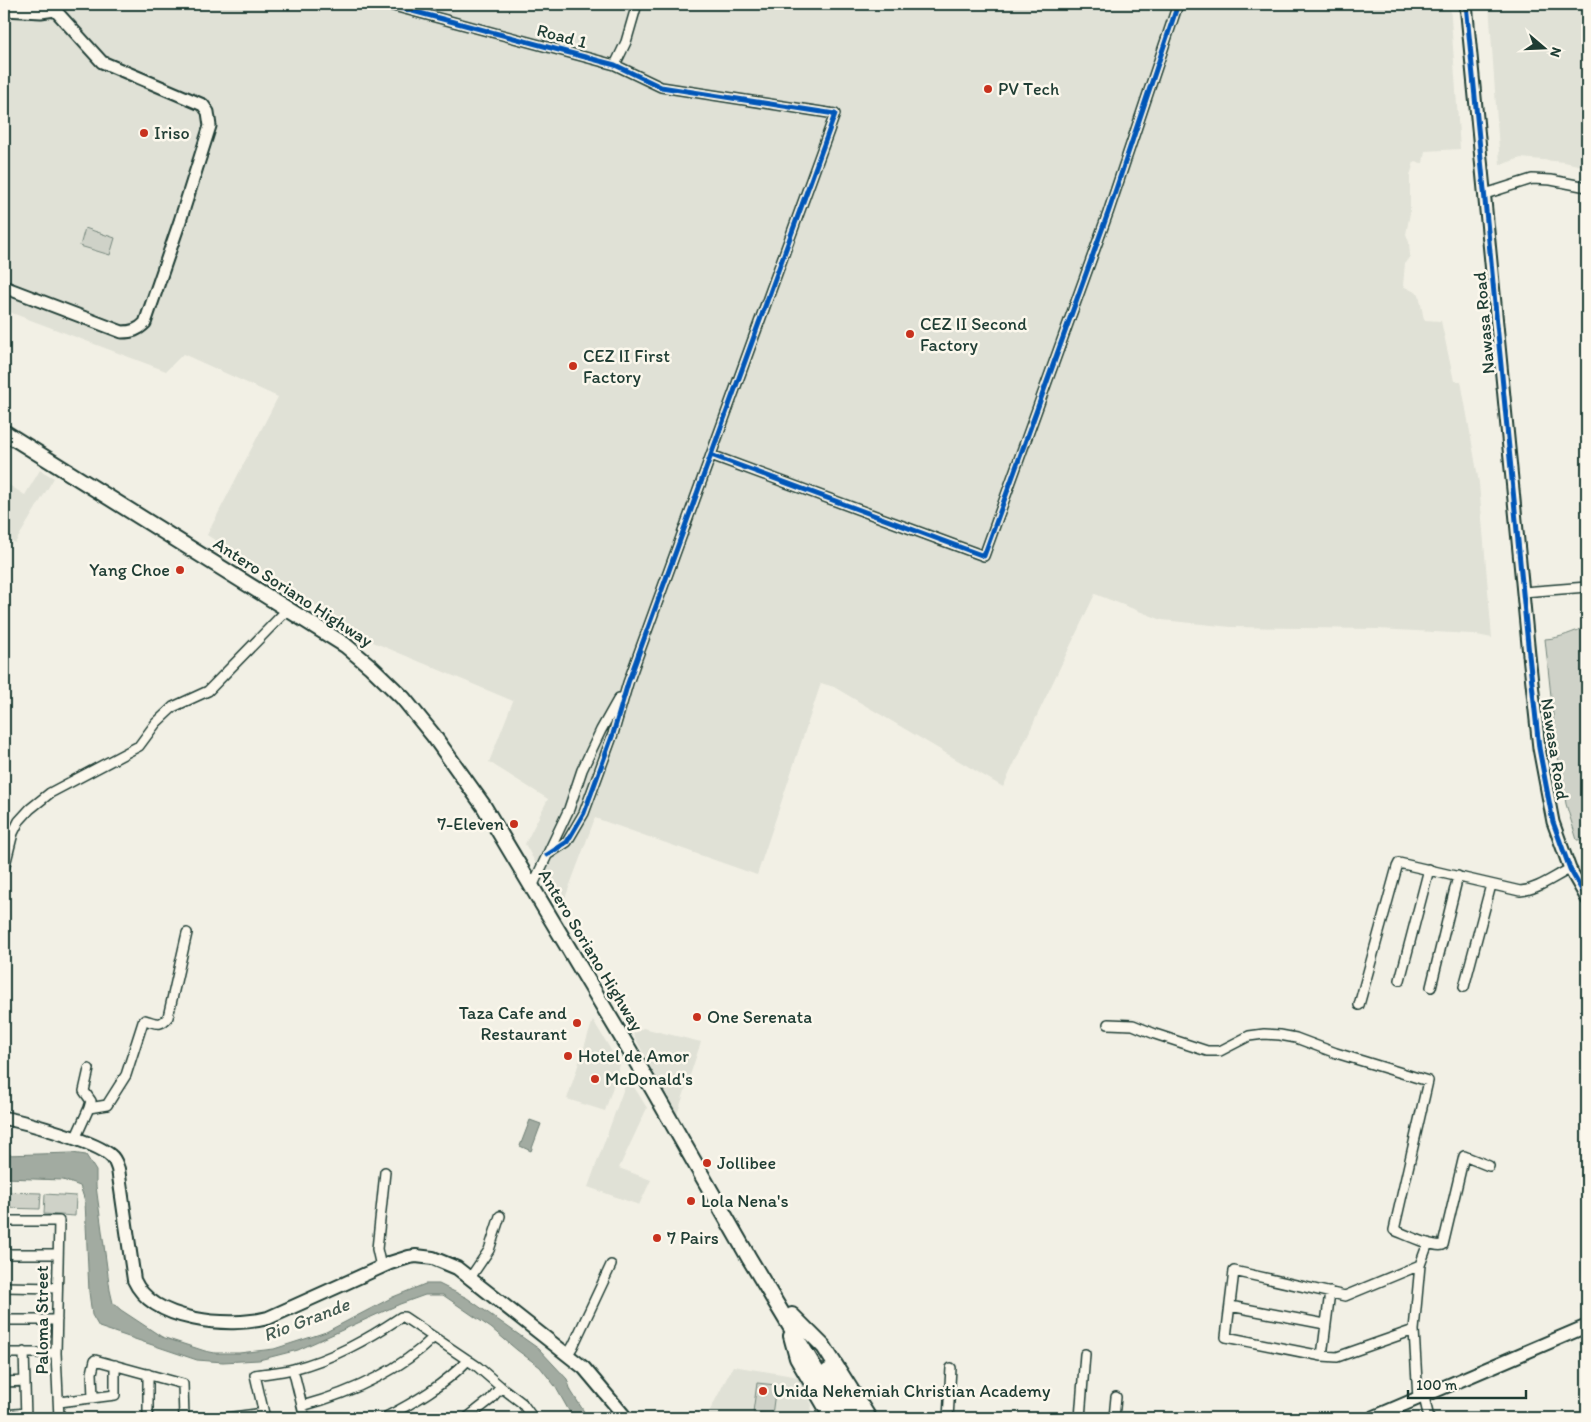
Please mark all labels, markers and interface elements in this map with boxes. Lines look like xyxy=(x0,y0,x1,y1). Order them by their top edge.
street label: Road 1 xyxy=(534,19,590,53)
north arrow xyxy=(1518,22,1568,72)
text: N xyxy=(1546,45,1565,59)
place label: PV Tech xyxy=(998,78,1059,100)
marker: PV Tech xyxy=(982,83,994,95)
place label: Iriso xyxy=(154,122,190,144)
marker: Iriso xyxy=(138,127,150,139)
street label: Nawasa Road xyxy=(1469,271,1499,375)
place label: CEZ II Second Factory xyxy=(920,313,1027,356)
marker: CEZ II Second Factory xyxy=(904,328,916,340)
place label: CEZ II First Factory xyxy=(583,345,670,388)
marker: CEZ II First Factory xyxy=(567,360,579,372)
street label: Antero Soriano Highway xyxy=(209,532,377,652)
place label: Yang Choe xyxy=(89,559,170,581)
marker: Yang Choe xyxy=(174,564,186,576)
street label: Nawasa Road xyxy=(1536,697,1574,802)
place label: 7-Eleven xyxy=(437,813,504,835)
marker: 7-Eleven xyxy=(508,818,520,830)
street label: Antero Soriano Highway xyxy=(534,865,648,1036)
place label: Taza Cafe and Restaurant xyxy=(459,1002,567,1045)
place label: One Serenata xyxy=(707,1006,812,1028)
marker: One Serenata xyxy=(691,1011,703,1023)
marker: Taza Cafe and Restaurant xyxy=(571,1017,583,1029)
place label: Hotel de Amor xyxy=(578,1045,689,1067)
marker: Hotel de Amor xyxy=(562,1050,574,1062)
place label: McDonald's xyxy=(605,1068,693,1090)
marker: McDonald's xyxy=(589,1073,601,1085)
place label: Jollibee xyxy=(717,1152,776,1174)
marker: Jollibee xyxy=(701,1157,713,1169)
place label: Lola Nena's xyxy=(701,1190,789,1212)
marker: Lola Nena's xyxy=(685,1195,697,1207)
place label: 7 Pairs xyxy=(667,1227,719,1249)
marker: 7 Pairs xyxy=(651,1232,663,1244)
street label: Paloma Street xyxy=(31,1265,53,1375)
water label: Rio Grande xyxy=(260,1292,353,1346)
scale bar xyxy=(1408,1367,1526,1399)
text: 100 m xyxy=(1416,1376,1458,1394)
place label: Unida Nehemiah Christian Academy xyxy=(773,1380,1051,1402)
marker: Unida Nehemiah Christian Academy xyxy=(757,1385,769,1397)

